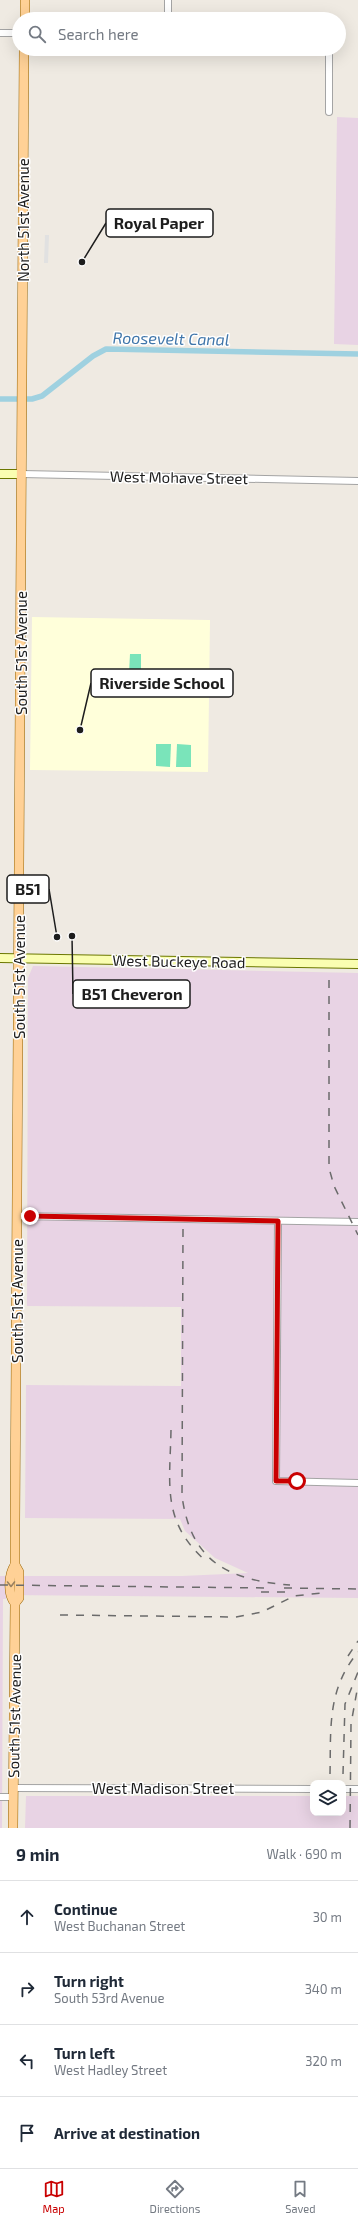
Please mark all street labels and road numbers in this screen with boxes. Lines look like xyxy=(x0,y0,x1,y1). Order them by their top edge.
street label: North 51st Avenue xyxy=(14,158,32,282)
street label: West Mohave Street xyxy=(110,467,249,487)
street label: South 51st Avenue xyxy=(12,591,30,715)
street label: South 51st Avenue xyxy=(10,915,28,1039)
street label: West Buckeye Road xyxy=(112,951,246,971)
street label: South 51st Avenue xyxy=(8,1239,26,1363)
street label: South 51st Avenue xyxy=(4,1654,24,1778)
street label: West Madison Street xyxy=(92,1779,234,1797)

